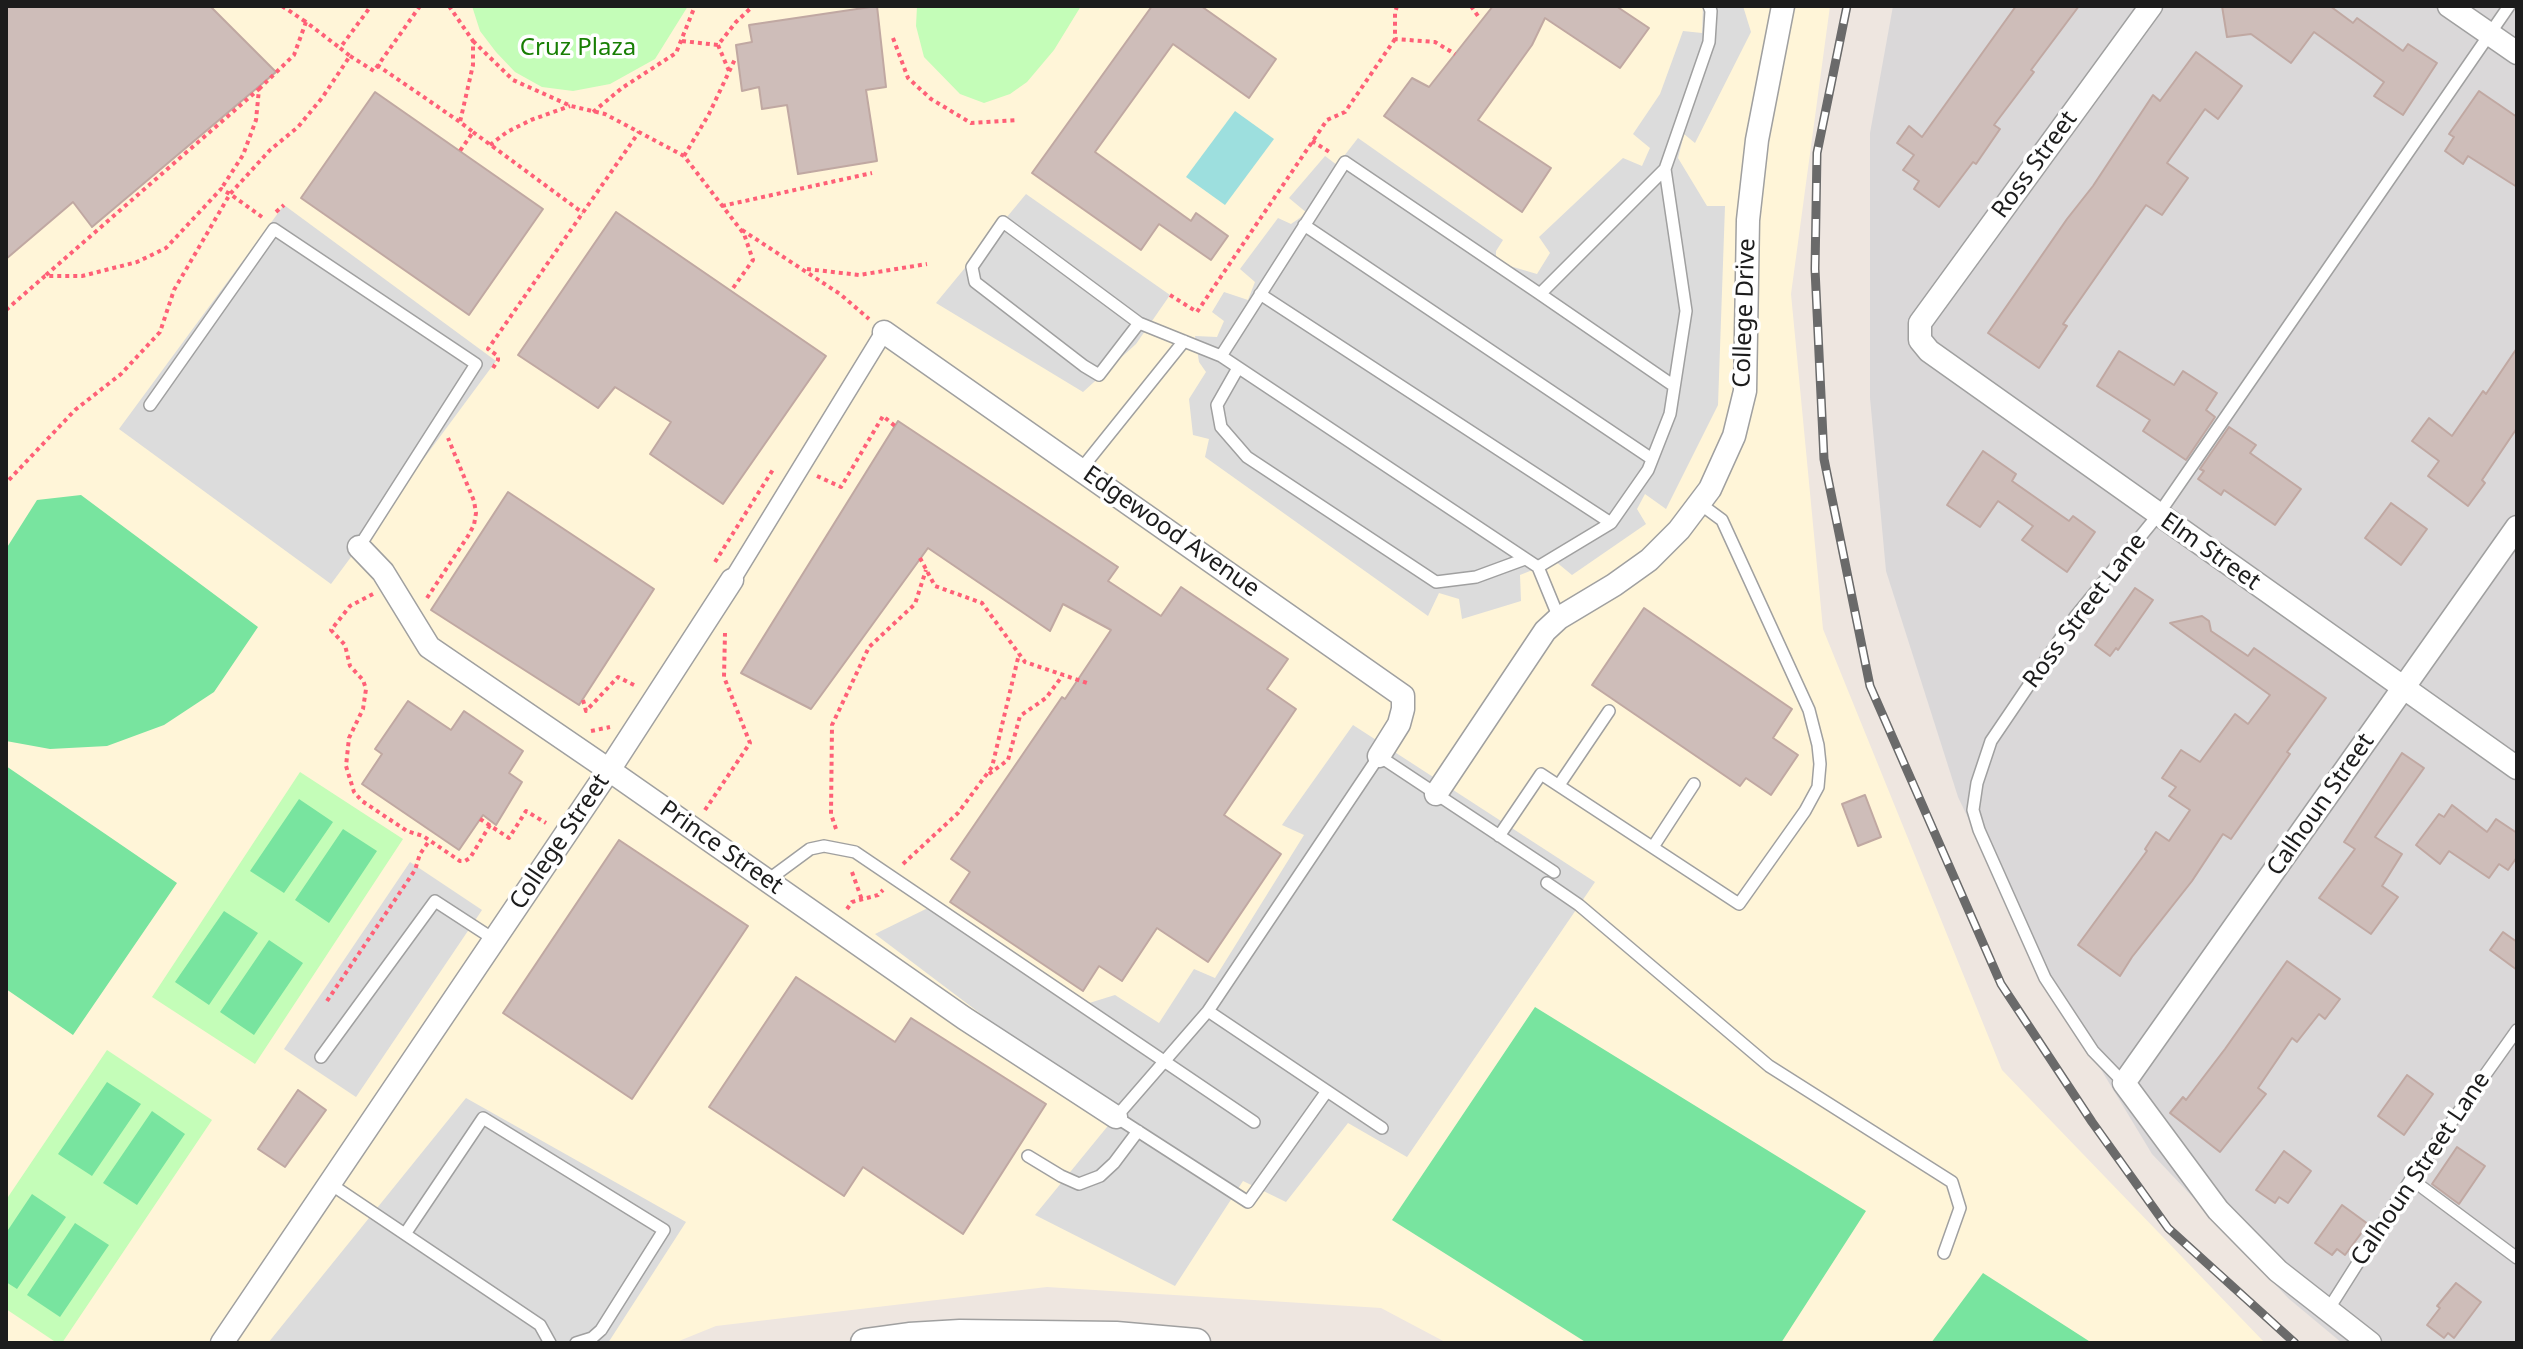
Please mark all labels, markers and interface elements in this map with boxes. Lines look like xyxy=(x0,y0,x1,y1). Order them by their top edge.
park label: Cruz Plaza xyxy=(520,34,636,62)
street label: Ross Street xyxy=(1986,106,2084,224)
street label: College Drive xyxy=(1728,238,1762,388)
street label: Edgewood Avenue xyxy=(1077,460,1265,604)
street label: Elm Street xyxy=(2155,507,2265,597)
street label: Ross Street Lane xyxy=(2017,528,2153,694)
street label: Calhoun Street xyxy=(2261,728,2381,882)
street label: College Street xyxy=(504,769,616,915)
street label: Prince Street xyxy=(654,795,788,901)
street label: Calhoun Street Lane xyxy=(2345,1067,2497,1271)

